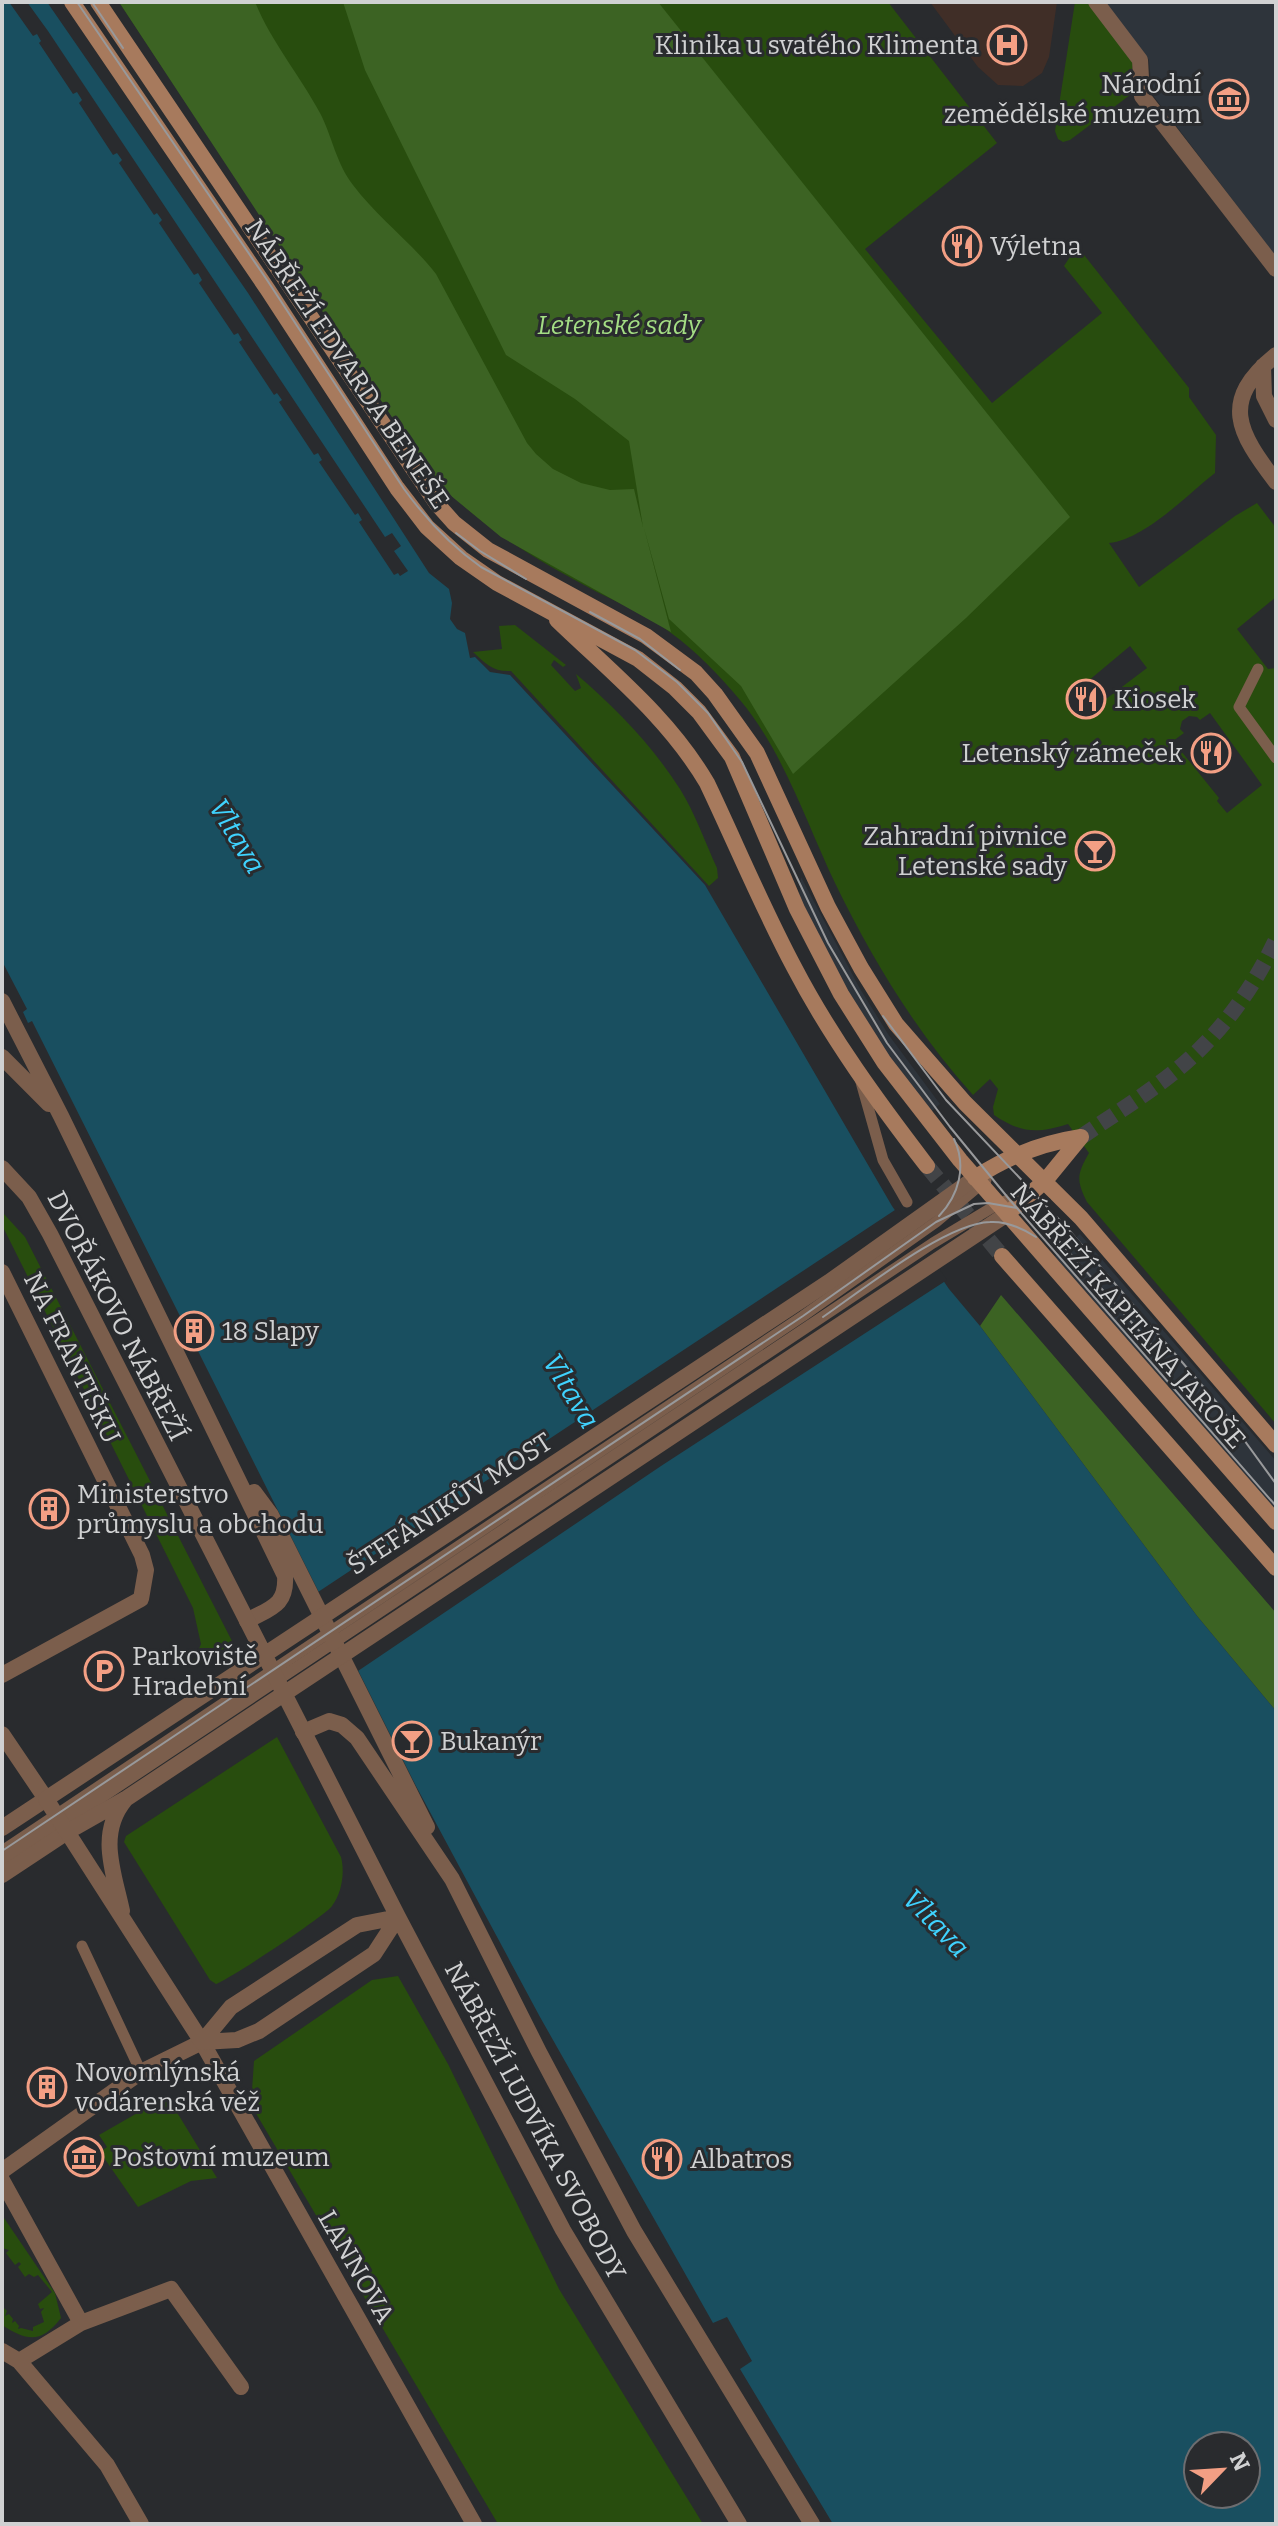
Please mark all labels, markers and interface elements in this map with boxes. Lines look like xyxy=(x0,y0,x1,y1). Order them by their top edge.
hospital icon: Klinika u svatého Klimenta xyxy=(986,24,1028,66)
place label: Klinika u svatého Klimenta xyxy=(655,30,979,61)
place label: Národní zemědělské muzeum xyxy=(944,69,1201,130)
museum icon: Národní zemědělské muzeum xyxy=(1208,78,1250,120)
street label: NÁBŘEŽÍ EDVARDA BENEŠE xyxy=(238,213,456,515)
restaurant icon: Výletna xyxy=(941,225,983,267)
place label: Výletna xyxy=(990,231,1082,262)
park label: Letenské sady xyxy=(537,310,703,341)
restaurant icon: Kiosek xyxy=(1065,678,1107,720)
place label: Kiosek xyxy=(1114,684,1196,715)
restaurant icon: Letenský zámeček xyxy=(1190,732,1232,774)
place label: Letenský zámeček xyxy=(961,738,1183,769)
water label: Vltava xyxy=(202,793,272,879)
place label: Zahradní pivnice Letenské sady xyxy=(863,821,1067,882)
bar icon: Zahradní pivnice Letenské sady xyxy=(1074,830,1116,872)
street label: NÁBŘEŽÍ KAPITÁNA JAROŠE xyxy=(1004,1177,1252,1455)
street label: DVOŘÁKOVO NÁBŘEŽÍ xyxy=(41,1186,193,1446)
street label: NA FRANTIŠKU xyxy=(17,1267,127,1449)
building icon: 18 Slapy xyxy=(173,1310,215,1352)
place label: 18 Slapy xyxy=(222,1316,319,1347)
water label: Vltava xyxy=(536,1348,606,1434)
street label: ŠTEFÁNIKŮV MOST xyxy=(342,1426,558,1582)
place label: Ministerstvo průmyslu a obchodu xyxy=(77,1479,323,1540)
building icon: Ministerstvo průmyslu a obchodu xyxy=(28,1488,70,1530)
place label: Parkoviště Hradební xyxy=(132,1641,258,1702)
parking icon: Parkoviště Hradební xyxy=(83,1650,125,1692)
bar icon: Bukanýr xyxy=(391,1720,433,1762)
place label: Bukanýr xyxy=(440,1726,542,1757)
water label: Vltava xyxy=(896,1882,976,1964)
street label: NÁBŘEŽÍ LUDVÍKA SVOBODY xyxy=(438,1957,632,2286)
place label: Novomlýnská vodárenská věž xyxy=(74,2057,260,2118)
building icon: Novomlýnská vodárenská věž xyxy=(26,2066,68,2108)
museum icon: Poštovní muzeum xyxy=(63,2136,105,2178)
restaurant icon: Albatros xyxy=(641,2138,683,2180)
place label: Poštovní muzeum xyxy=(112,2142,330,2173)
place label: Albatros xyxy=(690,2144,793,2175)
street label: LANNOVA xyxy=(311,2205,401,2329)
north arrow xyxy=(1182,2430,1262,2510)
text: N xyxy=(1224,2448,1256,2475)

